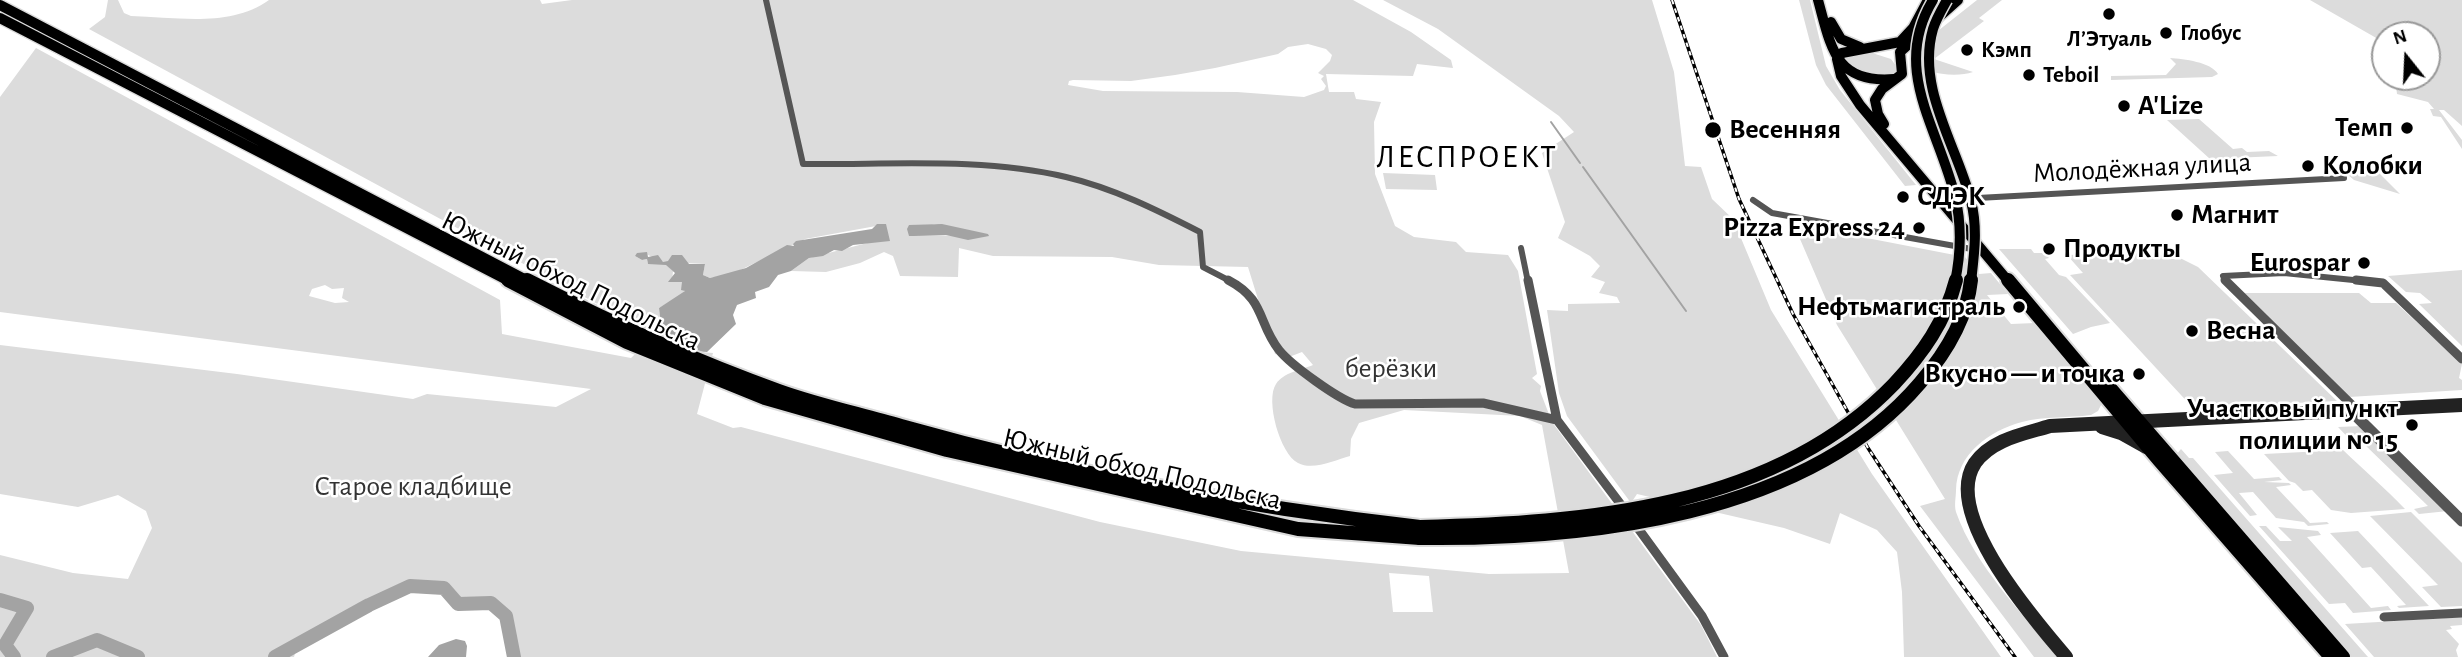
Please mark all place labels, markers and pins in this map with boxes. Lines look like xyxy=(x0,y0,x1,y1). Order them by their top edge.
marker: Л’Этуаль xyxy=(2101,6,2117,22)
place label: Глобус xyxy=(2180,19,2241,47)
place label: Л’Этуаль xyxy=(2067,25,2151,53)
marker: Глобус xyxy=(2158,25,2174,41)
place label: Кэмп xyxy=(1981,36,2032,64)
marker: Кэмп xyxy=(1959,42,1975,58)
place label: Teboil xyxy=(2043,61,2099,89)
marker: Teboil xyxy=(2021,67,2037,83)
place label: A'Lize xyxy=(2138,89,2203,123)
marker: A'Lize xyxy=(2116,98,2132,114)
place label: Темп xyxy=(2335,111,2393,145)
place label: Весенняя xyxy=(1729,113,1841,147)
marker: Весенняя xyxy=(1703,120,1723,140)
marker: Темп xyxy=(2399,120,2415,136)
place label: Колобки xyxy=(2322,149,2423,183)
marker: Колобки xyxy=(2300,158,2316,174)
place label: СДЭК xyxy=(1917,180,1985,214)
marker: СДЭК xyxy=(1895,189,1911,205)
place label: Магнит xyxy=(2191,198,2278,232)
marker: Магнит xyxy=(2169,207,2185,223)
place label: Pizza Express 24 xyxy=(1723,211,1905,245)
marker: Pizza Express 24 xyxy=(1911,220,1927,236)
place label: Продукты xyxy=(2063,232,2181,266)
marker: Продукты xyxy=(2041,241,2057,257)
place label: Eurospar xyxy=(2250,246,2350,280)
marker: Eurospar xyxy=(2356,255,2372,271)
place label: Нефтьмагистраль xyxy=(1797,290,2005,324)
marker: Нефтьмагистраль xyxy=(2011,299,2027,315)
place label: Весна xyxy=(2206,314,2275,348)
marker: Весна xyxy=(2184,323,2200,339)
place label: Вкусно — и точка xyxy=(1924,357,2125,391)
marker: Вкусно — и точка xyxy=(2131,366,2147,382)
place label: Участковый пункт полиции № 15 xyxy=(2187,392,2398,458)
marker: Участковый пункт полиции № 15 xyxy=(2404,417,2420,433)

